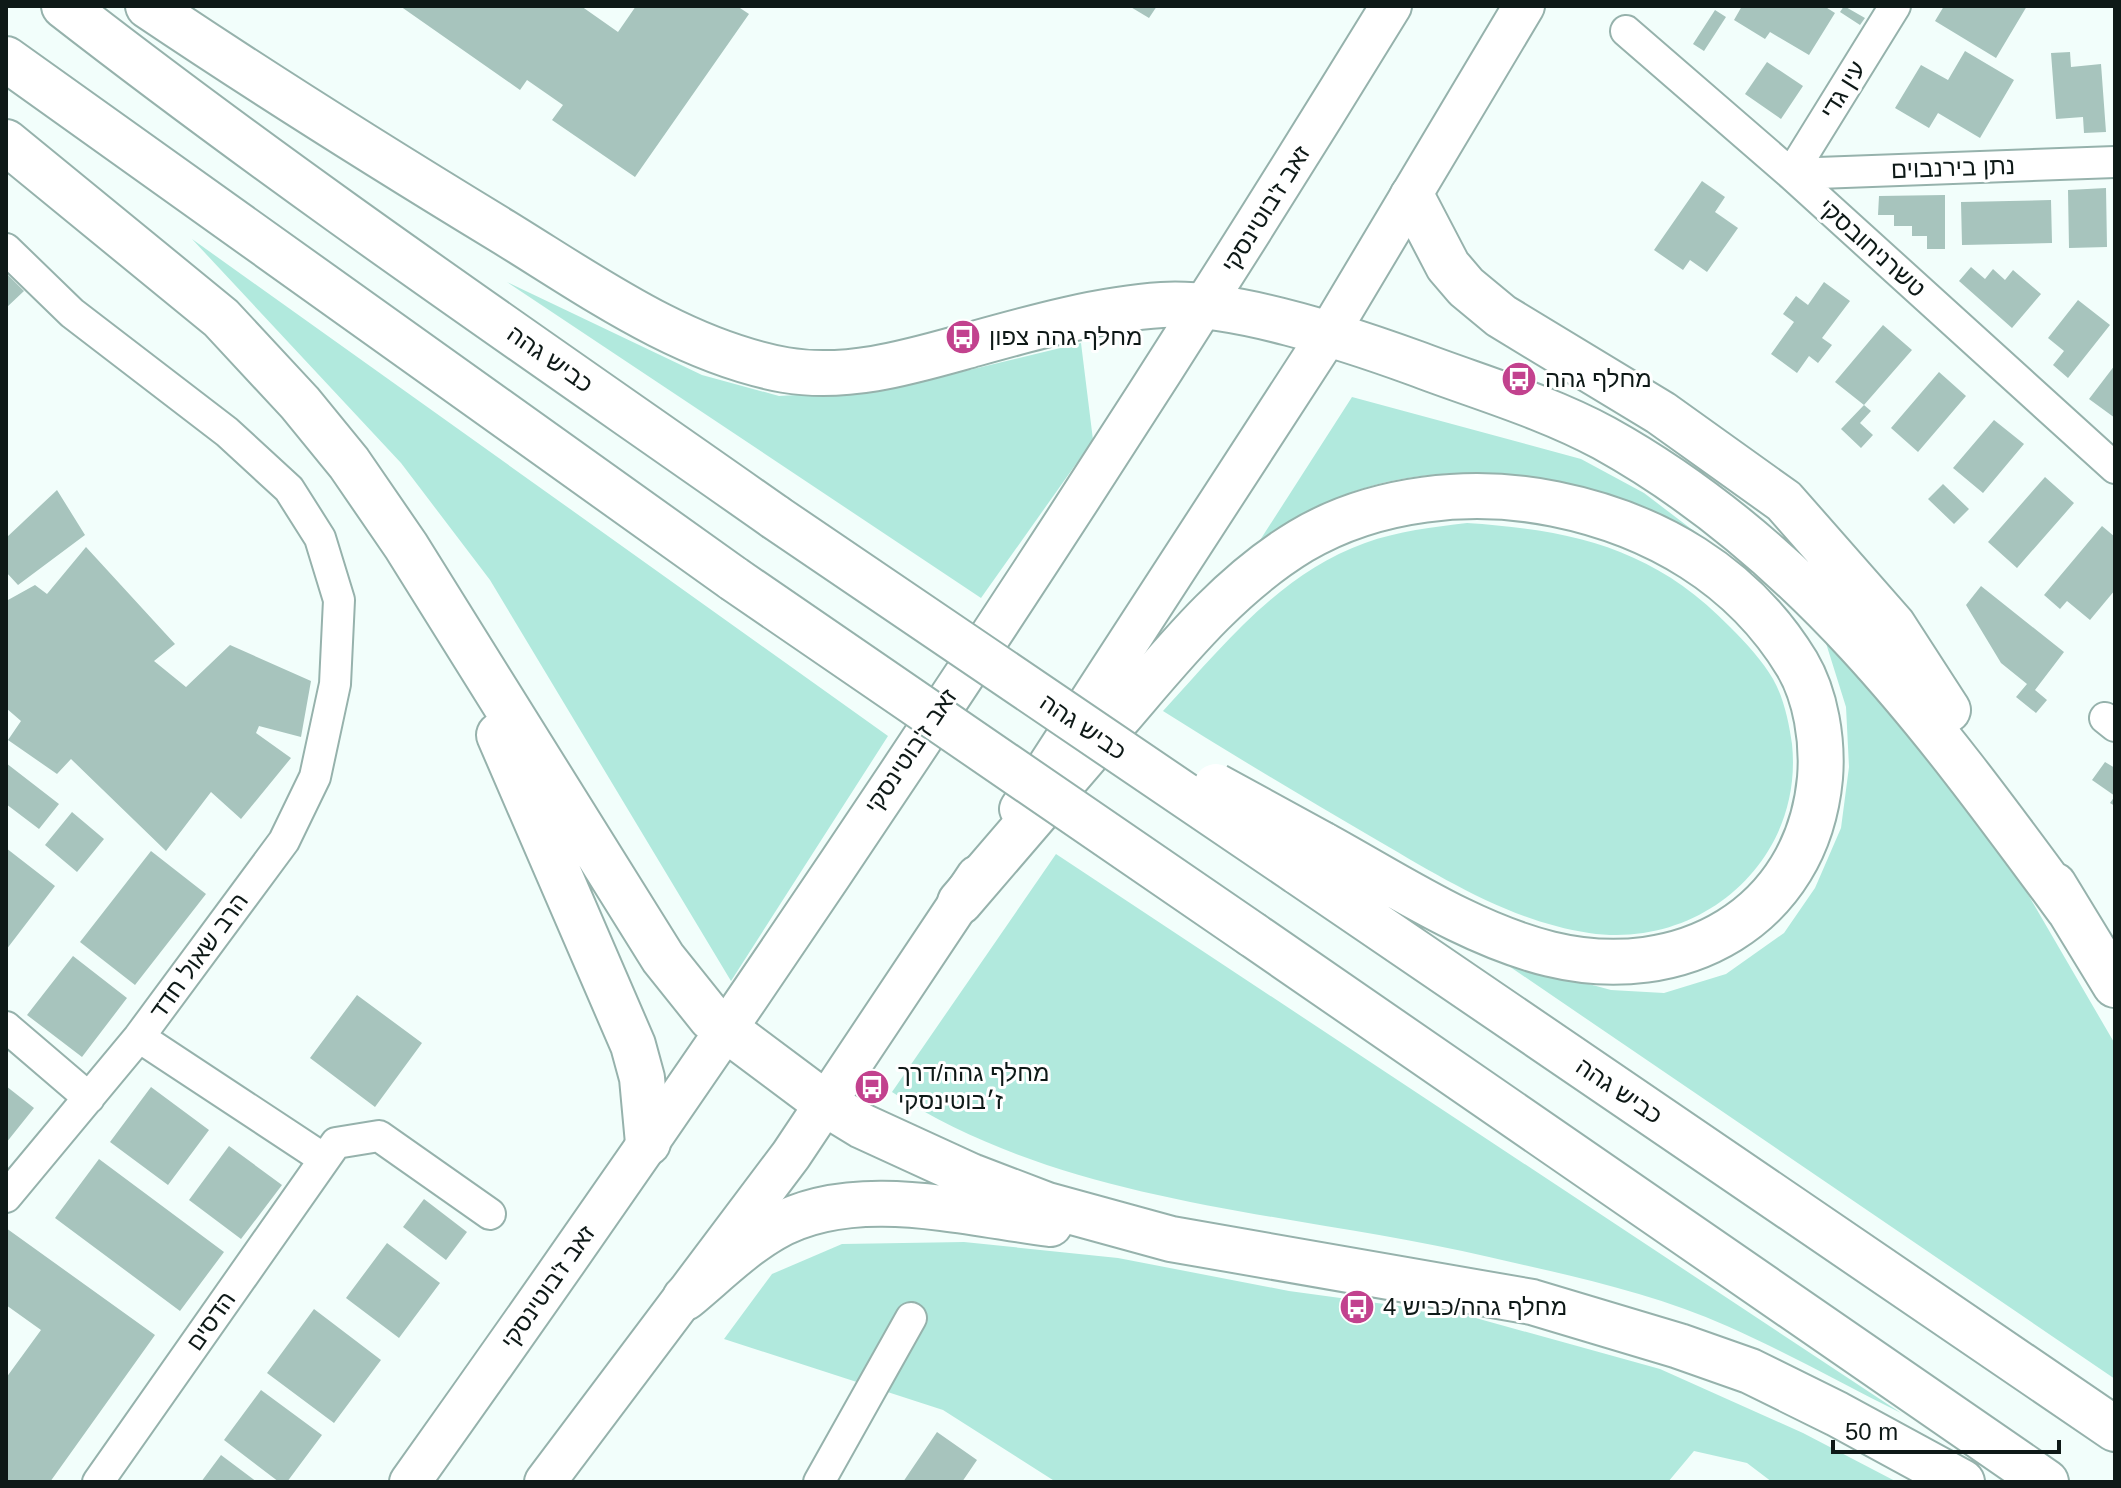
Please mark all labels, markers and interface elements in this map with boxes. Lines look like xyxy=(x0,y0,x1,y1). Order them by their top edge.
street label: עין גדי xyxy=(1814,56,1871,124)
street label: זאב ז'בוטינסקי xyxy=(1216,140,1315,277)
street label: נתן בירנבוים xyxy=(1890,152,2016,183)
street label: טשרניחובסקי xyxy=(1814,193,1931,302)
bus stop icon: מחלף גהה צפון xyxy=(944,318,982,356)
street label: כביש גהה xyxy=(502,319,598,398)
place label: מחלף גהה צפון xyxy=(989,323,1143,350)
bus stop icon: מחלף גהה xyxy=(1500,360,1538,398)
place label: מחלף גהה xyxy=(1545,365,1652,392)
street label: זאב ז'בוטינסקי xyxy=(859,683,962,818)
street label: כביש גהה xyxy=(1035,688,1131,765)
street label: הרב שאול חדד xyxy=(144,888,253,1024)
street label: כביש גהה xyxy=(1571,1052,1667,1129)
place label: מחלף גהה/דרך ז׳בוטינסקי xyxy=(898,1059,1050,1114)
bus stop icon: מחלף גהה/דרך ז׳בוטינסקי xyxy=(853,1068,891,1106)
street label: זאב ז'בוטינסקי xyxy=(495,1220,600,1353)
street label: הדסים xyxy=(181,1286,240,1355)
bus stop icon: מחלף גהה/כביש 4 xyxy=(1338,1288,1376,1326)
place label: מחלף גהה/כביש 4 xyxy=(1383,1293,1567,1320)
scale bar xyxy=(1833,1404,2059,1454)
text: 50 m xyxy=(1845,1418,1898,1445)

